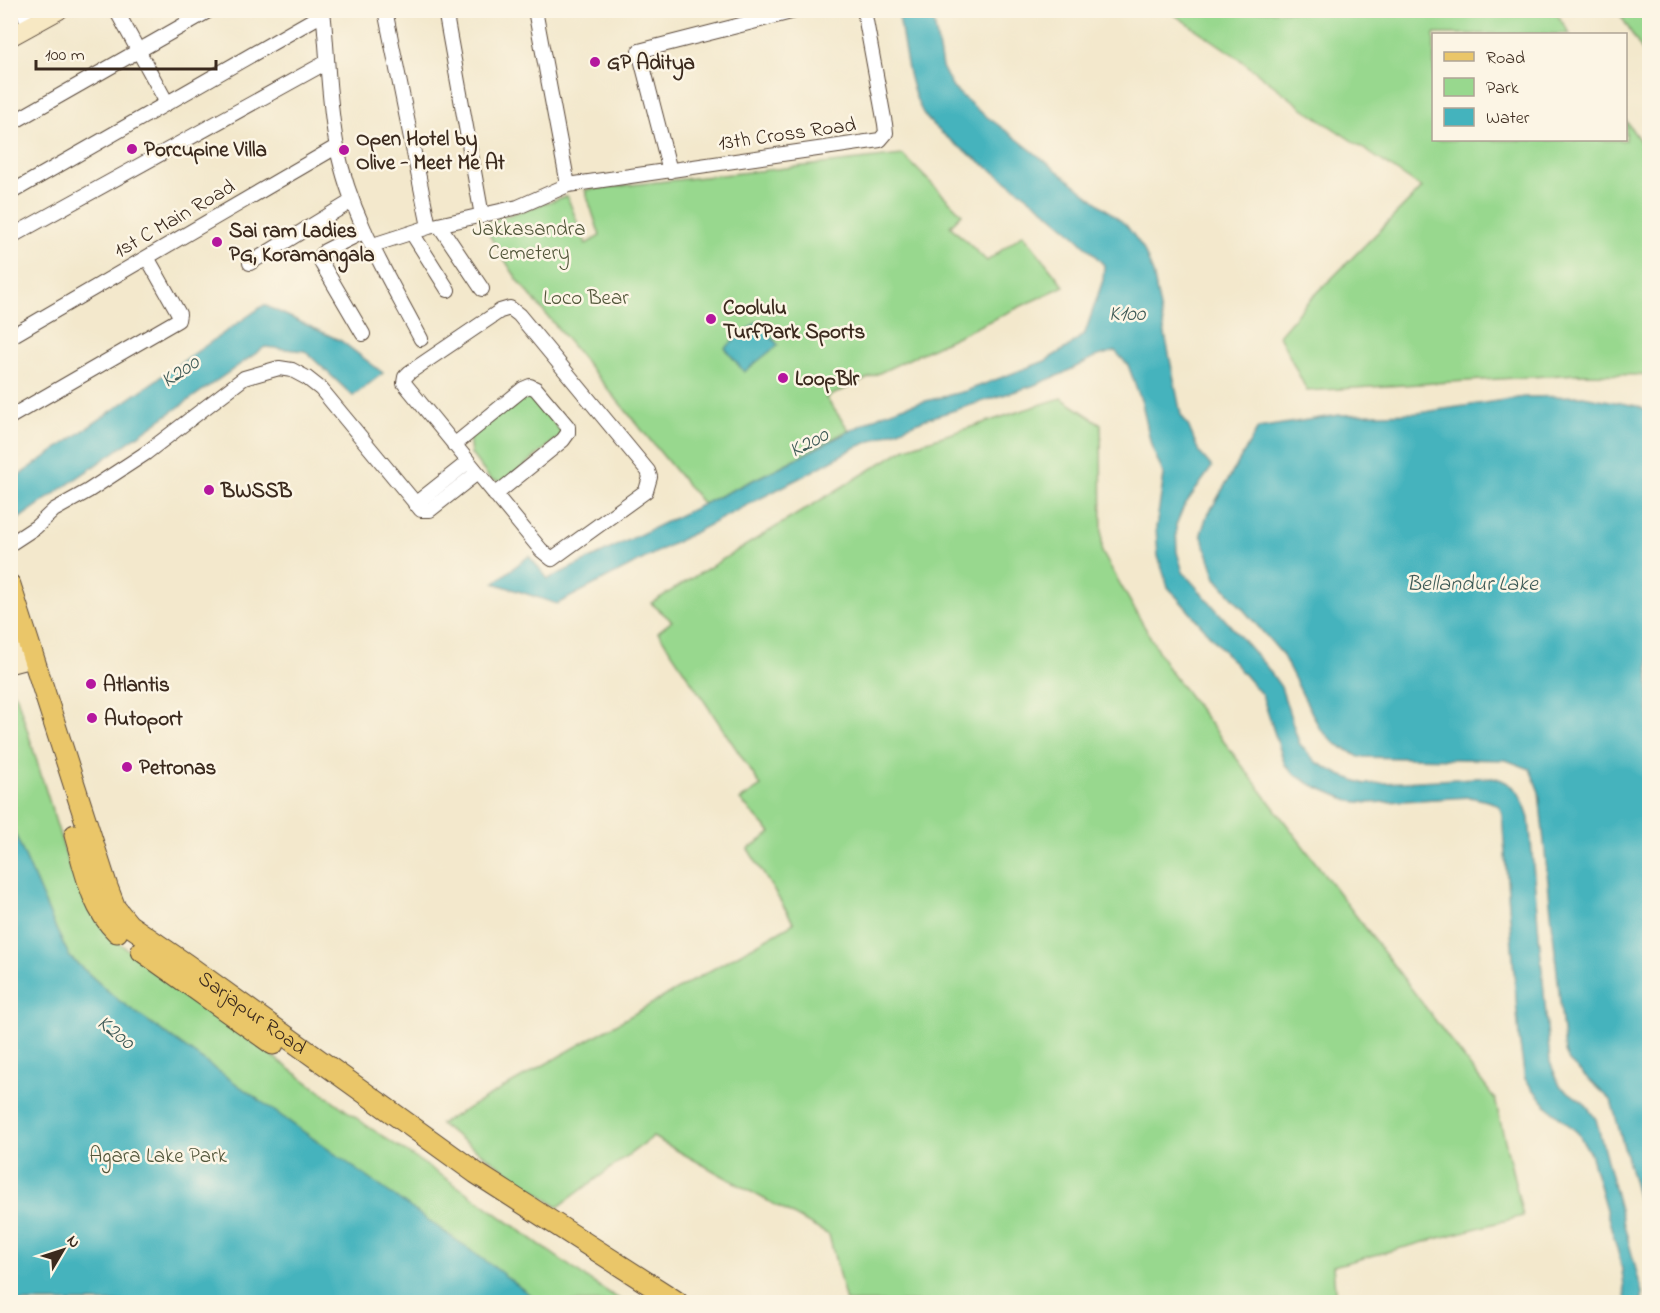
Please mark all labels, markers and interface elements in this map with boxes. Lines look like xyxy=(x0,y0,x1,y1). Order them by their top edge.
scale bar xyxy=(36,33,216,71)
legend xyxy=(1432,33,1627,141)
text: 100 m xyxy=(45,43,85,69)
text: Road xyxy=(1486,46,1525,72)
place label: GP Aditya xyxy=(607,49,695,81)
marker: GP Aditya xyxy=(588,55,602,69)
text: Park xyxy=(1486,76,1519,102)
text: Water xyxy=(1486,106,1530,132)
street label: 13th Cross Road xyxy=(716,110,858,160)
place label: Open Hotel by Olive - Meet Me At xyxy=(356,125,506,179)
place label: Porcupine Villa xyxy=(144,136,267,166)
marker: Porcupine Villa xyxy=(125,142,139,156)
marker: Open Hotel by Olive - Meet Me At xyxy=(337,143,351,157)
street label: 1st C Main Road xyxy=(109,173,241,267)
park label: Jakkasandra Cemetery xyxy=(472,215,586,271)
place label: Sai ram Ladies PG, Koramangala xyxy=(229,217,375,273)
marker: Sai ram Ladies PG, Koramangala xyxy=(210,235,224,249)
park label: Loco Bear xyxy=(543,284,629,314)
place label: Coolulu TurfPark Sports xyxy=(723,294,866,348)
water label: K100 xyxy=(1109,299,1147,331)
marker: Coolulu TurfPark Sports xyxy=(704,312,718,326)
water label: K200 xyxy=(155,347,208,397)
place label: LoopBlr xyxy=(795,365,859,395)
marker: LoopBlr xyxy=(776,371,790,385)
water label: K200 xyxy=(784,419,836,467)
place label: BWSSB xyxy=(220,477,293,507)
marker: BWSSB xyxy=(202,483,216,497)
water label: Bellandur Lake xyxy=(1406,569,1539,601)
place label: Atlantis xyxy=(103,671,170,701)
marker: Atlantis xyxy=(84,677,98,691)
place label: Autoport xyxy=(104,705,184,735)
marker: Autoport xyxy=(85,711,99,725)
place label: Petronas xyxy=(139,754,216,784)
marker: Petronas xyxy=(120,760,134,774)
street label: Sarjapur Road xyxy=(191,964,312,1063)
water label: K200 xyxy=(89,1008,142,1059)
park label: Agara Lake Park xyxy=(89,1142,228,1174)
north arrow xyxy=(33,1220,93,1280)
text: N xyxy=(60,1230,86,1254)

